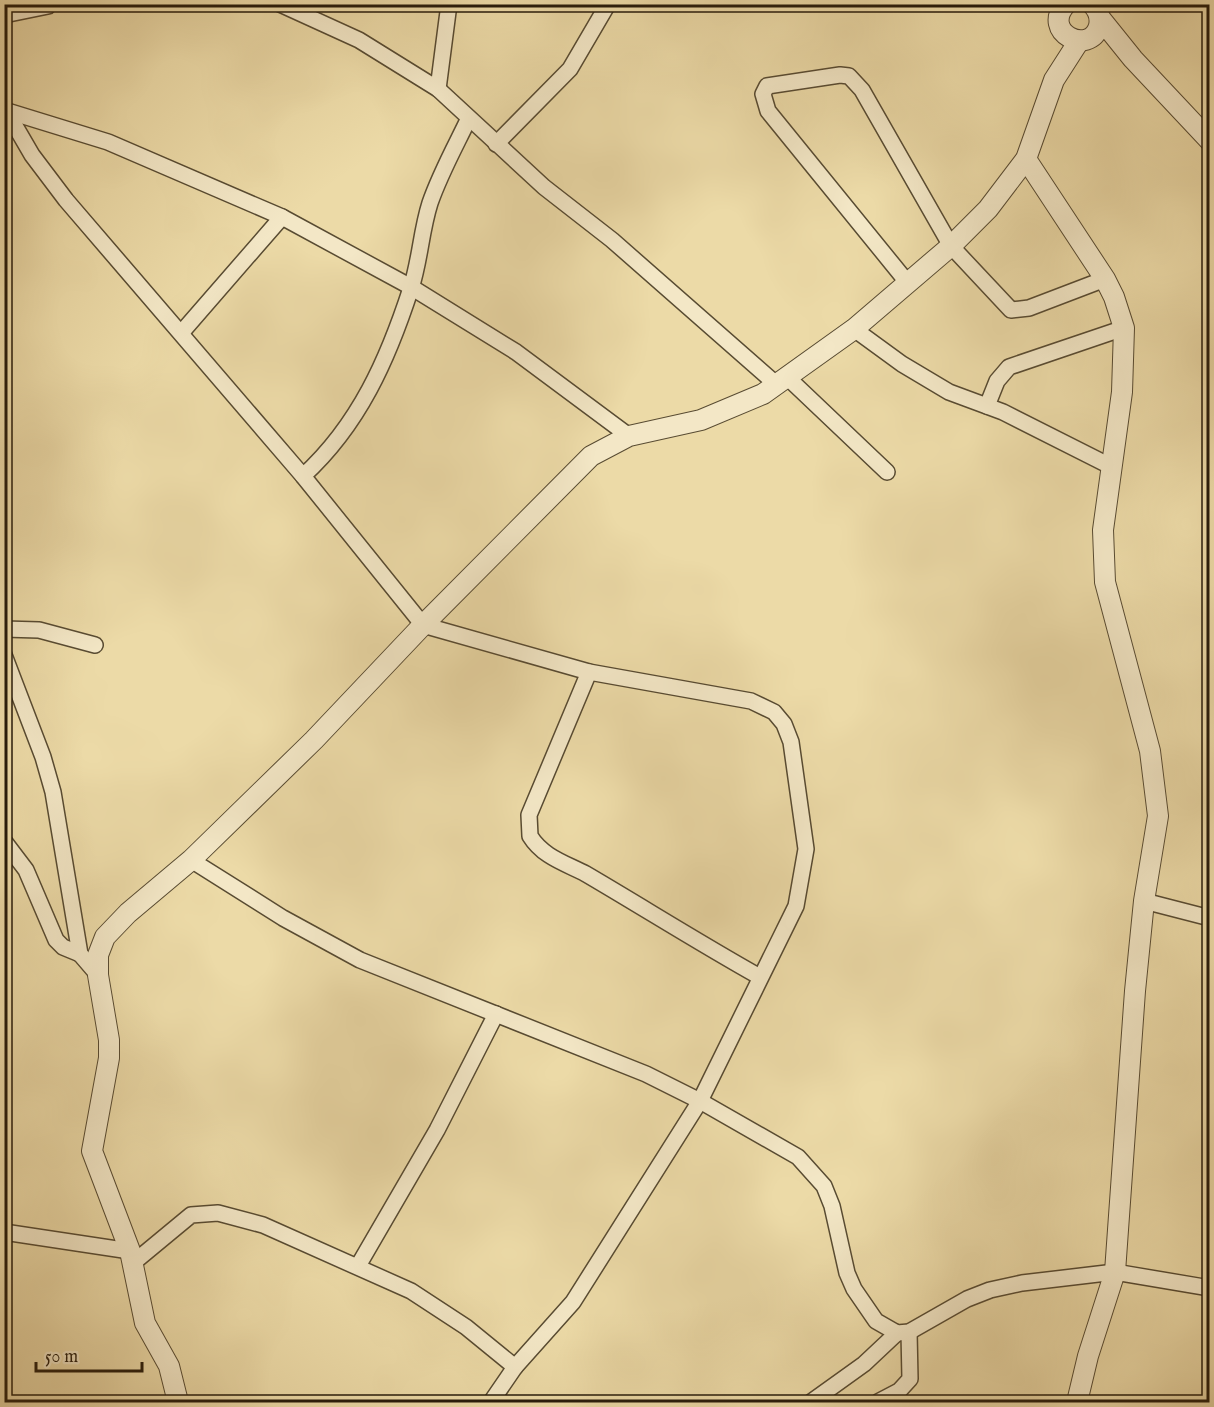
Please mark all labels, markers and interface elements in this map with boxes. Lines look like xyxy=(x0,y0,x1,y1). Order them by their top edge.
scale bar xyxy=(36,1335,142,1373)
text: 50 m xyxy=(45,1346,78,1369)

